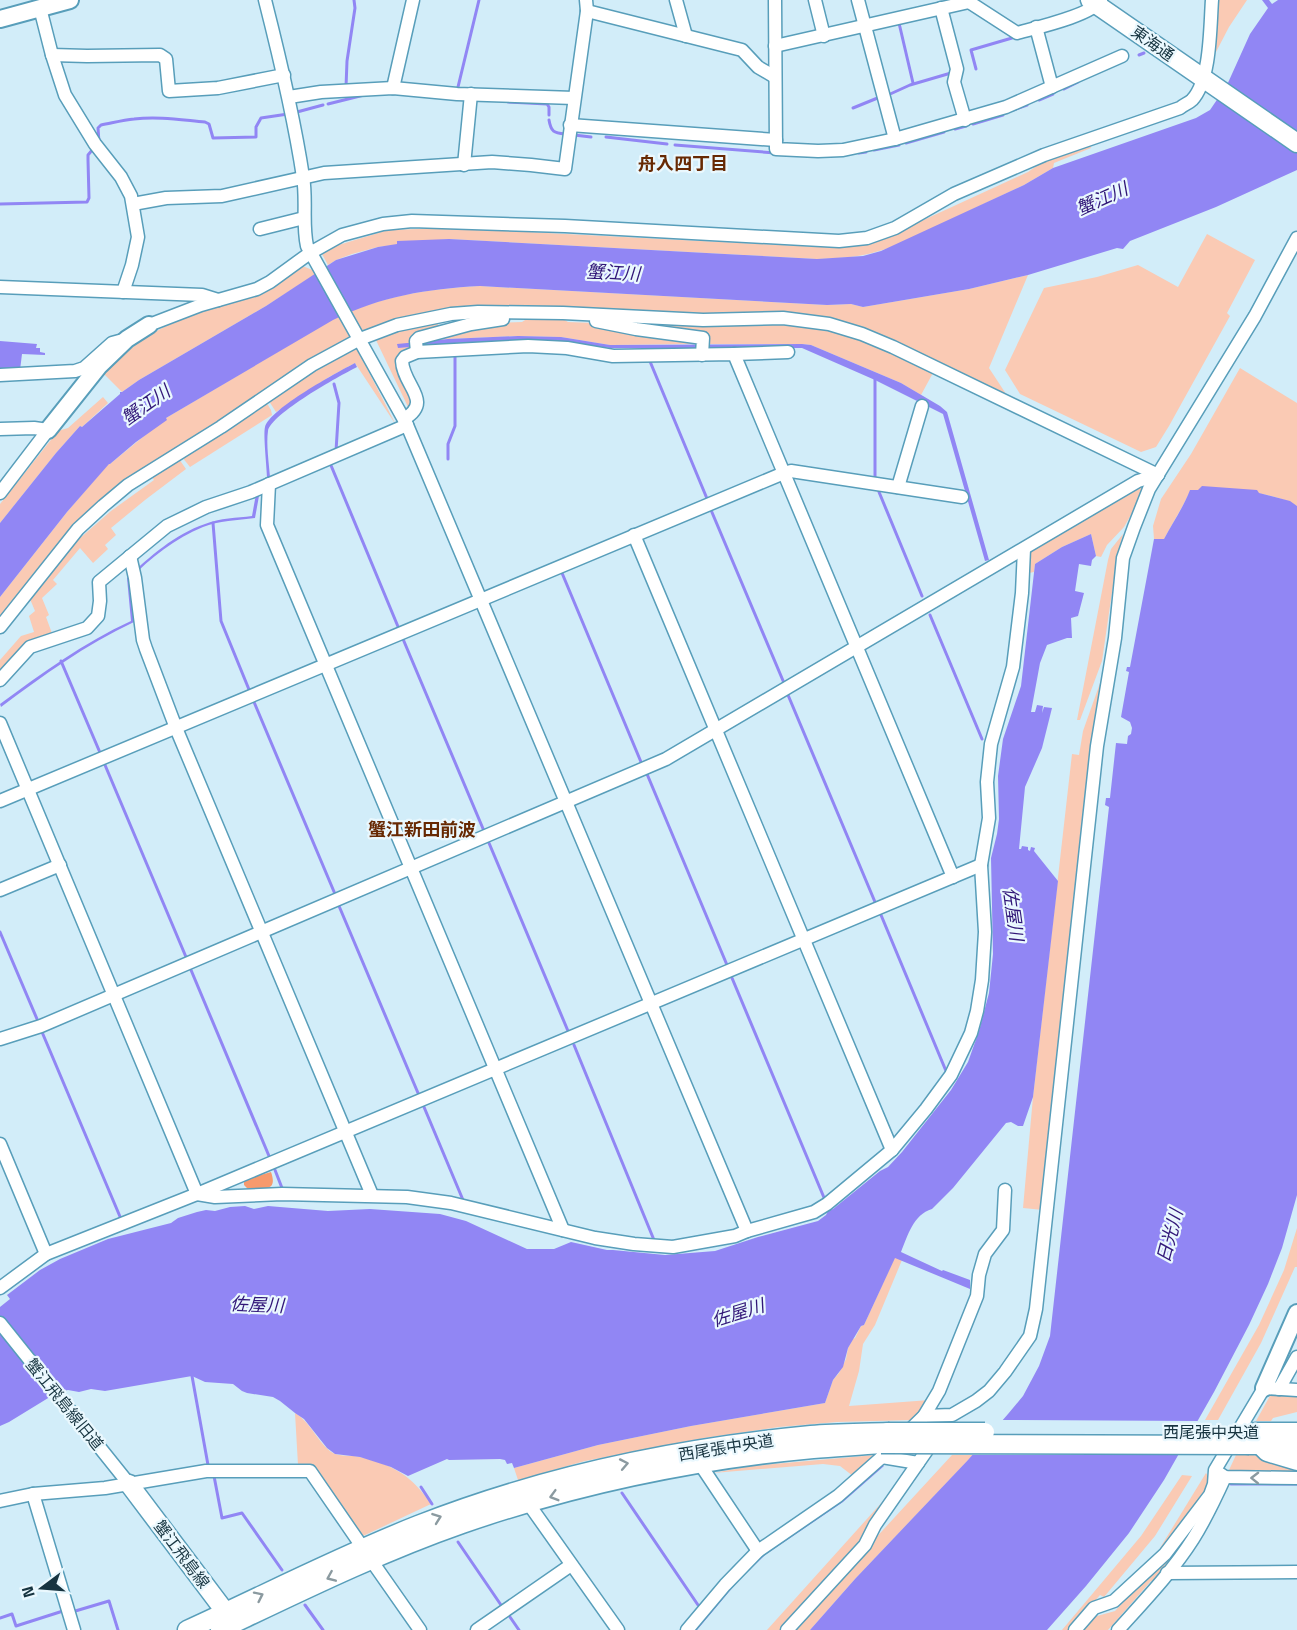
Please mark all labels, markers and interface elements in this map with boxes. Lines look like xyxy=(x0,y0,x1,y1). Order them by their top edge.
street label: 東海通 xyxy=(1126,19,1180,67)
district label: 舟入四丁目 xyxy=(638,150,728,177)
water label: 蟹江川 xyxy=(1072,174,1134,222)
water label: 蟹江川 xyxy=(585,258,643,287)
water label: 蟹江川 xyxy=(116,377,177,431)
district label: 蟹江新田前波 xyxy=(368,816,476,843)
water label: 佐屋川 xyxy=(996,885,1031,945)
water label: 日光川 xyxy=(1149,1204,1190,1265)
water label: 佐屋川 xyxy=(230,1290,286,1319)
water label: 佐屋川 xyxy=(708,1291,770,1333)
street label: 蟹江飛島線旧道 xyxy=(20,1353,110,1455)
street label: 西尾張中央道 xyxy=(1163,1420,1259,1444)
street label: 西尾張中央道 xyxy=(677,1428,775,1466)
one-way arrow xyxy=(619,1458,629,1471)
one-way arrow xyxy=(1250,1472,1259,1484)
one-way arrow xyxy=(549,1489,560,1501)
one-way arrow xyxy=(431,1512,442,1525)
street label: 蟹江飛島線 xyxy=(148,1515,216,1593)
north arrow xyxy=(12,1558,72,1618)
one-way arrow xyxy=(327,1570,338,1582)
text: N xyxy=(15,1583,41,1601)
one-way arrow xyxy=(252,1592,263,1604)

